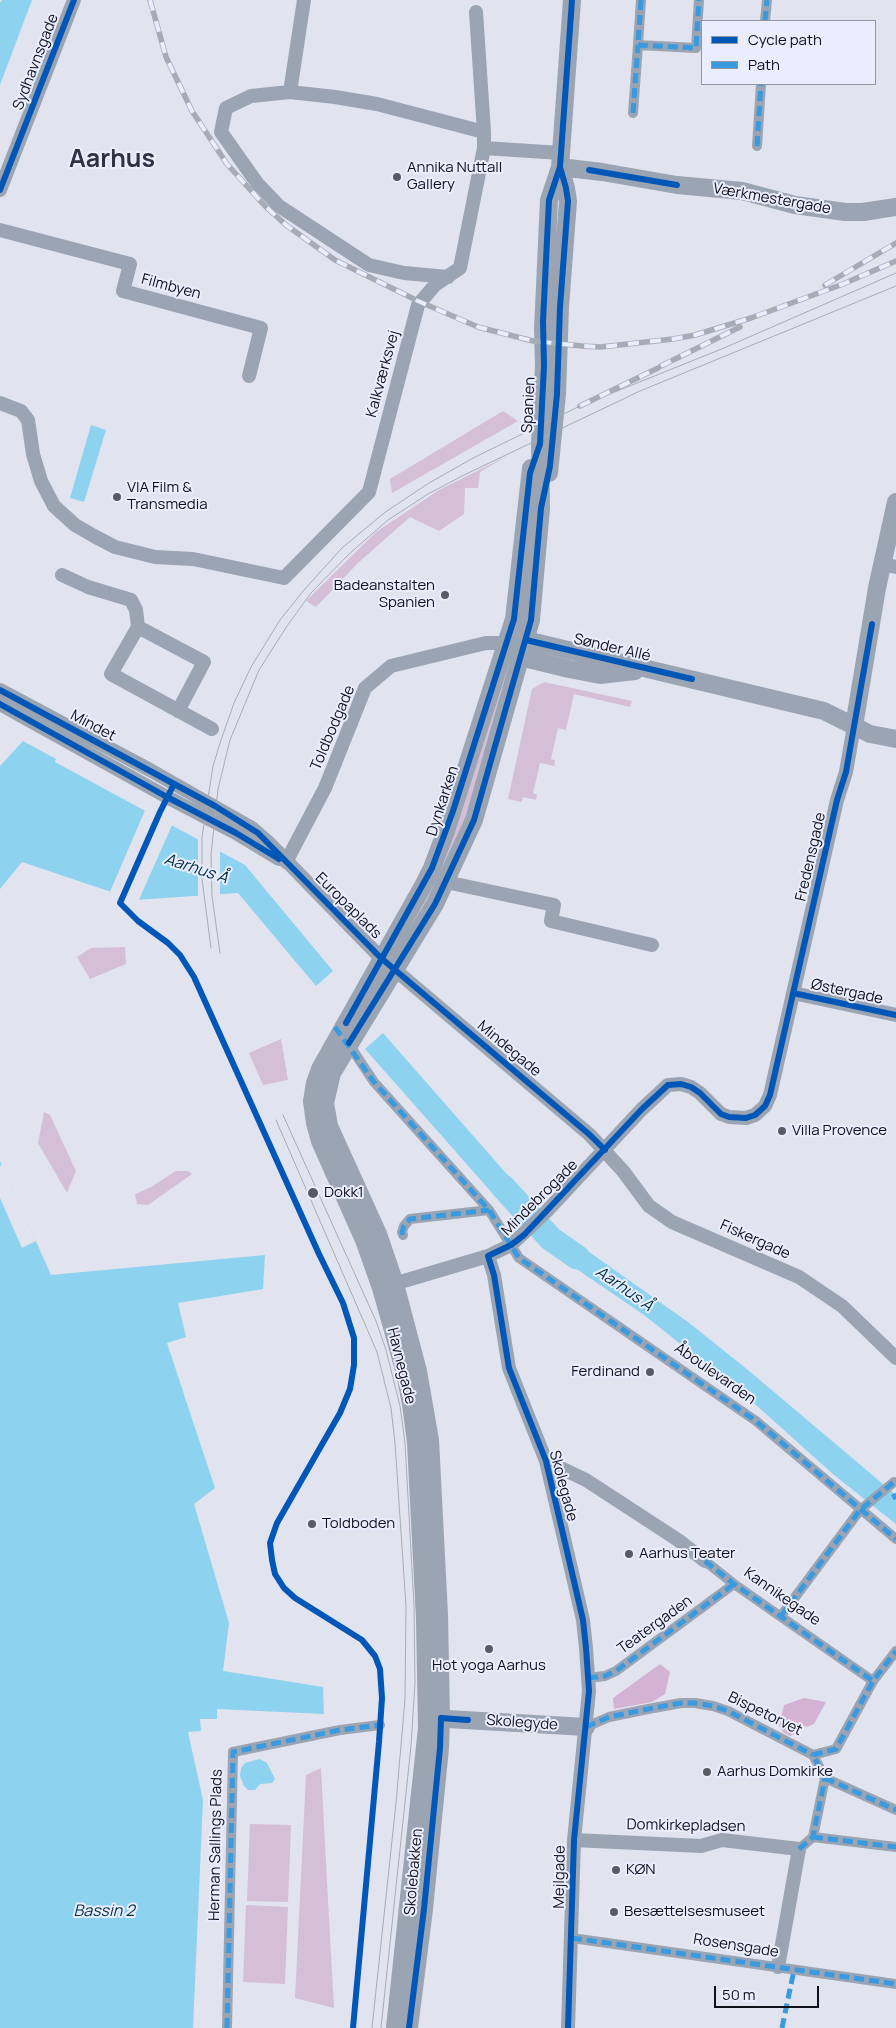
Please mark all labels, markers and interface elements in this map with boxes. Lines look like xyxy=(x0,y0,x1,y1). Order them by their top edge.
street label: Sydhavnsgade xyxy=(9,11,63,113)
legend xyxy=(701,20,876,85)
text: Cycle path xyxy=(748,29,822,50)
text: Path xyxy=(748,54,780,75)
district label: Aarhus xyxy=(69,145,155,175)
place label: Annika Nuttall Gallery xyxy=(407,159,502,194)
marker: Annika Nuttall Gallery xyxy=(391,171,403,183)
street label: Værkmestergade xyxy=(712,180,832,218)
street label: Filmbyen xyxy=(139,270,203,304)
street label: Kalkværksvej xyxy=(363,328,403,420)
street label: Spanien xyxy=(519,376,539,434)
place label: VIA Film & Transmedia xyxy=(127,479,208,514)
marker: VIA Film & Transmedia xyxy=(111,491,123,503)
place label: Badeanstalten Spanien xyxy=(334,577,435,612)
marker: Badeanstalten Spanien xyxy=(439,589,451,601)
street label: Sønder Allé xyxy=(572,630,652,666)
street label: Toldbodgade xyxy=(307,683,359,773)
street label: Mindet xyxy=(67,707,119,745)
street label: Dynkarken xyxy=(423,764,463,838)
street label: Fredensgade xyxy=(792,811,830,903)
water label: Aarhus Å xyxy=(162,850,230,888)
street label: Europaplads xyxy=(311,869,385,943)
street label: Østergade xyxy=(809,976,885,1008)
street label: Mindegade xyxy=(474,1017,544,1081)
place label: Villa Provence xyxy=(792,1122,887,1140)
marker: Villa Provence xyxy=(776,1125,788,1137)
street label: Mindebrogade xyxy=(498,1156,582,1240)
place label: Dokk1 xyxy=(324,1184,364,1202)
marker: Dokk1 xyxy=(306,1186,320,1200)
street label: Fiskergade xyxy=(717,1217,793,1263)
water label: Aarhus Å xyxy=(592,1262,656,1316)
street label: Havnegade xyxy=(383,1326,419,1406)
street label: Åboulevarden xyxy=(671,1339,759,1409)
place label: Ferdinand xyxy=(571,1363,640,1381)
marker: Ferdinand xyxy=(644,1366,656,1378)
street label: Skolegade xyxy=(545,1449,581,1523)
place label: Toldboden xyxy=(322,1515,395,1533)
marker: Toldboden xyxy=(306,1518,318,1530)
place label: Aarhus Teater xyxy=(639,1545,736,1563)
marker: Aarhus Teater xyxy=(623,1548,635,1560)
street label: Kannikegade xyxy=(740,1564,824,1630)
street label: Teatergaden xyxy=(614,1592,696,1658)
marker: Hot yoga Aarhus xyxy=(483,1643,495,1655)
place label: Hot yoga Aarhus xyxy=(432,1657,546,1675)
street label: Bispetorvet xyxy=(725,1688,805,1740)
street label: Skolegyde xyxy=(486,1712,558,1734)
place label: Aarhus Domkirke xyxy=(717,1763,833,1781)
marker: Aarhus Domkirke xyxy=(701,1766,713,1778)
street label: Herman Sallings Plads xyxy=(206,1769,226,1921)
street label: Domkirkepladsen xyxy=(626,1816,746,1836)
street label: Skolebakken xyxy=(401,1828,427,1916)
street label: Mejlgade xyxy=(550,1845,570,1909)
place label: KØN xyxy=(626,1861,656,1879)
marker: KØN xyxy=(610,1864,622,1876)
water label: Bassin 2 xyxy=(73,1902,135,1922)
place label: Besættelsesmuseet xyxy=(624,1903,765,1921)
marker: Besættelsesmuseet xyxy=(608,1906,620,1918)
street label: Rosensgade xyxy=(692,1930,780,1962)
scale bar xyxy=(716,1976,821,2008)
text: 50 m xyxy=(722,1984,756,2005)

